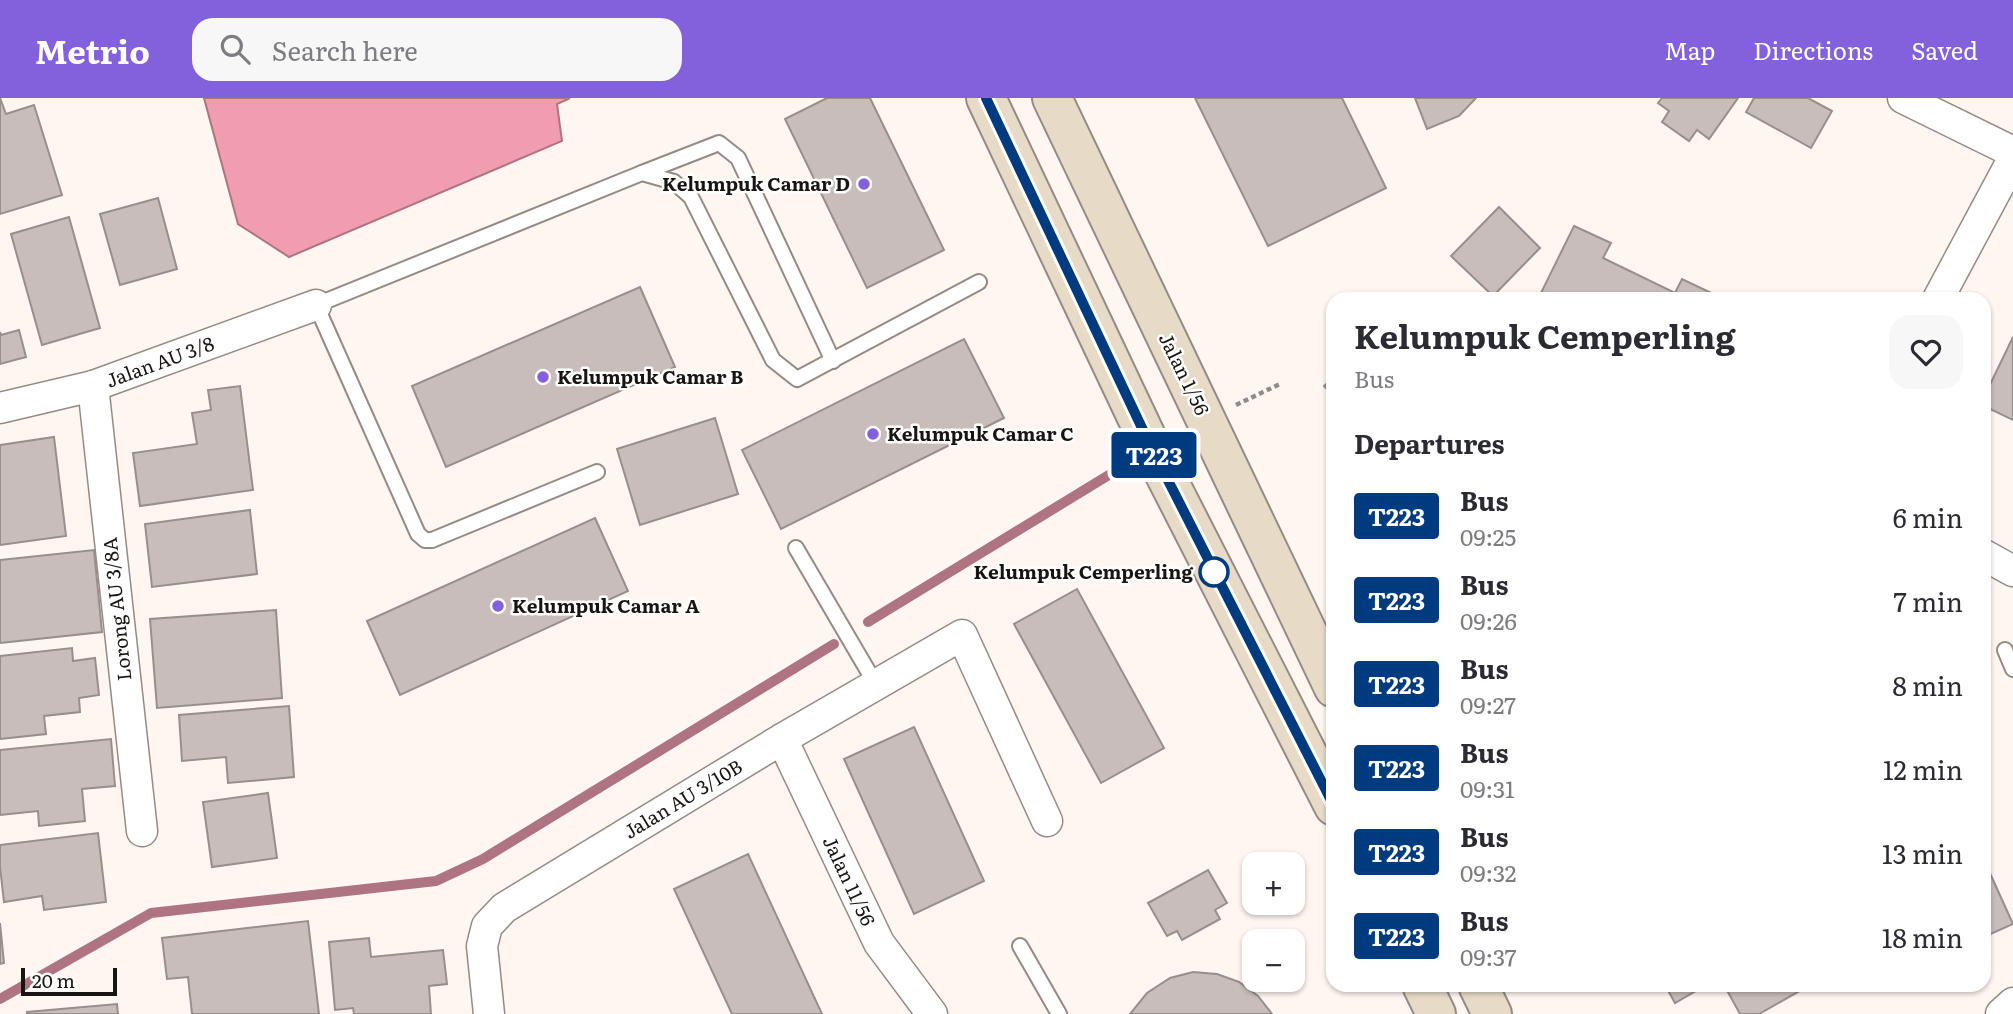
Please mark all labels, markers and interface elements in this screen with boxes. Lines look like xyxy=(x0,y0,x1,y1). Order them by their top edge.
search box xyxy=(192,18,682,81)
text: Metrio xyxy=(35,25,150,74)
icon: search xyxy=(216,30,254,68)
text: Search here xyxy=(272,30,418,69)
text: Map xyxy=(1664,32,1715,67)
text: Directions xyxy=(1753,32,1873,67)
text: Saved xyxy=(1911,32,1978,67)
place label: Kelumpuk Camar D xyxy=(662,169,850,197)
marker: Kelumpuk Camar D xyxy=(856,176,872,192)
text: Kelumpuk Cemperling xyxy=(1354,310,1735,359)
button: heart xyxy=(1889,315,1963,389)
street label: Jalan 1/56 xyxy=(1153,328,1217,420)
street label: Jalan AU 3/8 xyxy=(102,329,218,394)
text: Bus xyxy=(1354,361,1394,395)
place label: Kelumpuk Camar B xyxy=(557,362,743,390)
marker: Kelumpuk Camar B xyxy=(535,369,551,385)
place label: Kelumpuk Camar C xyxy=(887,419,1074,447)
text: Departures xyxy=(1354,423,1505,462)
marker: Kelumpuk Camar C xyxy=(865,426,881,442)
line badge: T223 xyxy=(1105,432,1203,478)
text: T223 xyxy=(1125,437,1183,472)
text: Bus xyxy=(1460,480,1508,519)
text: 6 min xyxy=(1893,497,1963,536)
text: T223 xyxy=(1368,498,1425,533)
text: 09:25 xyxy=(1460,519,1516,553)
street label: Lorong AU 3/8A xyxy=(95,536,137,682)
place label: Kelumpuk Cemperling xyxy=(973,557,1193,585)
marker: Kelumpuk Cemperling xyxy=(1199,557,1229,587)
text: Bus xyxy=(1460,564,1508,603)
text: 7 min xyxy=(1894,581,1963,620)
text: T223 xyxy=(1368,582,1425,617)
place label: Kelumpuk Camar A xyxy=(512,591,700,619)
marker: Kelumpuk Camar A xyxy=(490,598,506,614)
text: 09:26 xyxy=(1460,603,1517,637)
text: Bus xyxy=(1460,648,1508,687)
text: 8 min xyxy=(1892,665,1963,704)
text: T223 xyxy=(1368,666,1425,701)
text: 09:27 xyxy=(1460,687,1516,721)
text: Bus xyxy=(1460,732,1508,771)
text: 12 min xyxy=(1883,749,1963,788)
text: T223 xyxy=(1368,750,1425,785)
street label: Jalan AU 3/10B xyxy=(618,752,747,845)
text: 09:31 xyxy=(1460,771,1515,805)
text: Bus xyxy=(1460,816,1508,855)
street label: Jalan 11/56 xyxy=(817,831,883,930)
text: 13 min xyxy=(1882,833,1963,872)
text: T223 xyxy=(1368,834,1425,869)
map controls xyxy=(1242,852,1305,992)
button: + xyxy=(1242,852,1305,915)
text: 09:32 xyxy=(1460,855,1516,889)
text: Bus xyxy=(1460,900,1508,939)
text: 18 min xyxy=(1882,917,1963,956)
text: T223 xyxy=(1368,918,1425,953)
button: − xyxy=(1242,929,1305,992)
text: 09:37 xyxy=(1460,939,1516,973)
scale bar xyxy=(21,965,117,997)
text: 20 m xyxy=(32,966,75,994)

